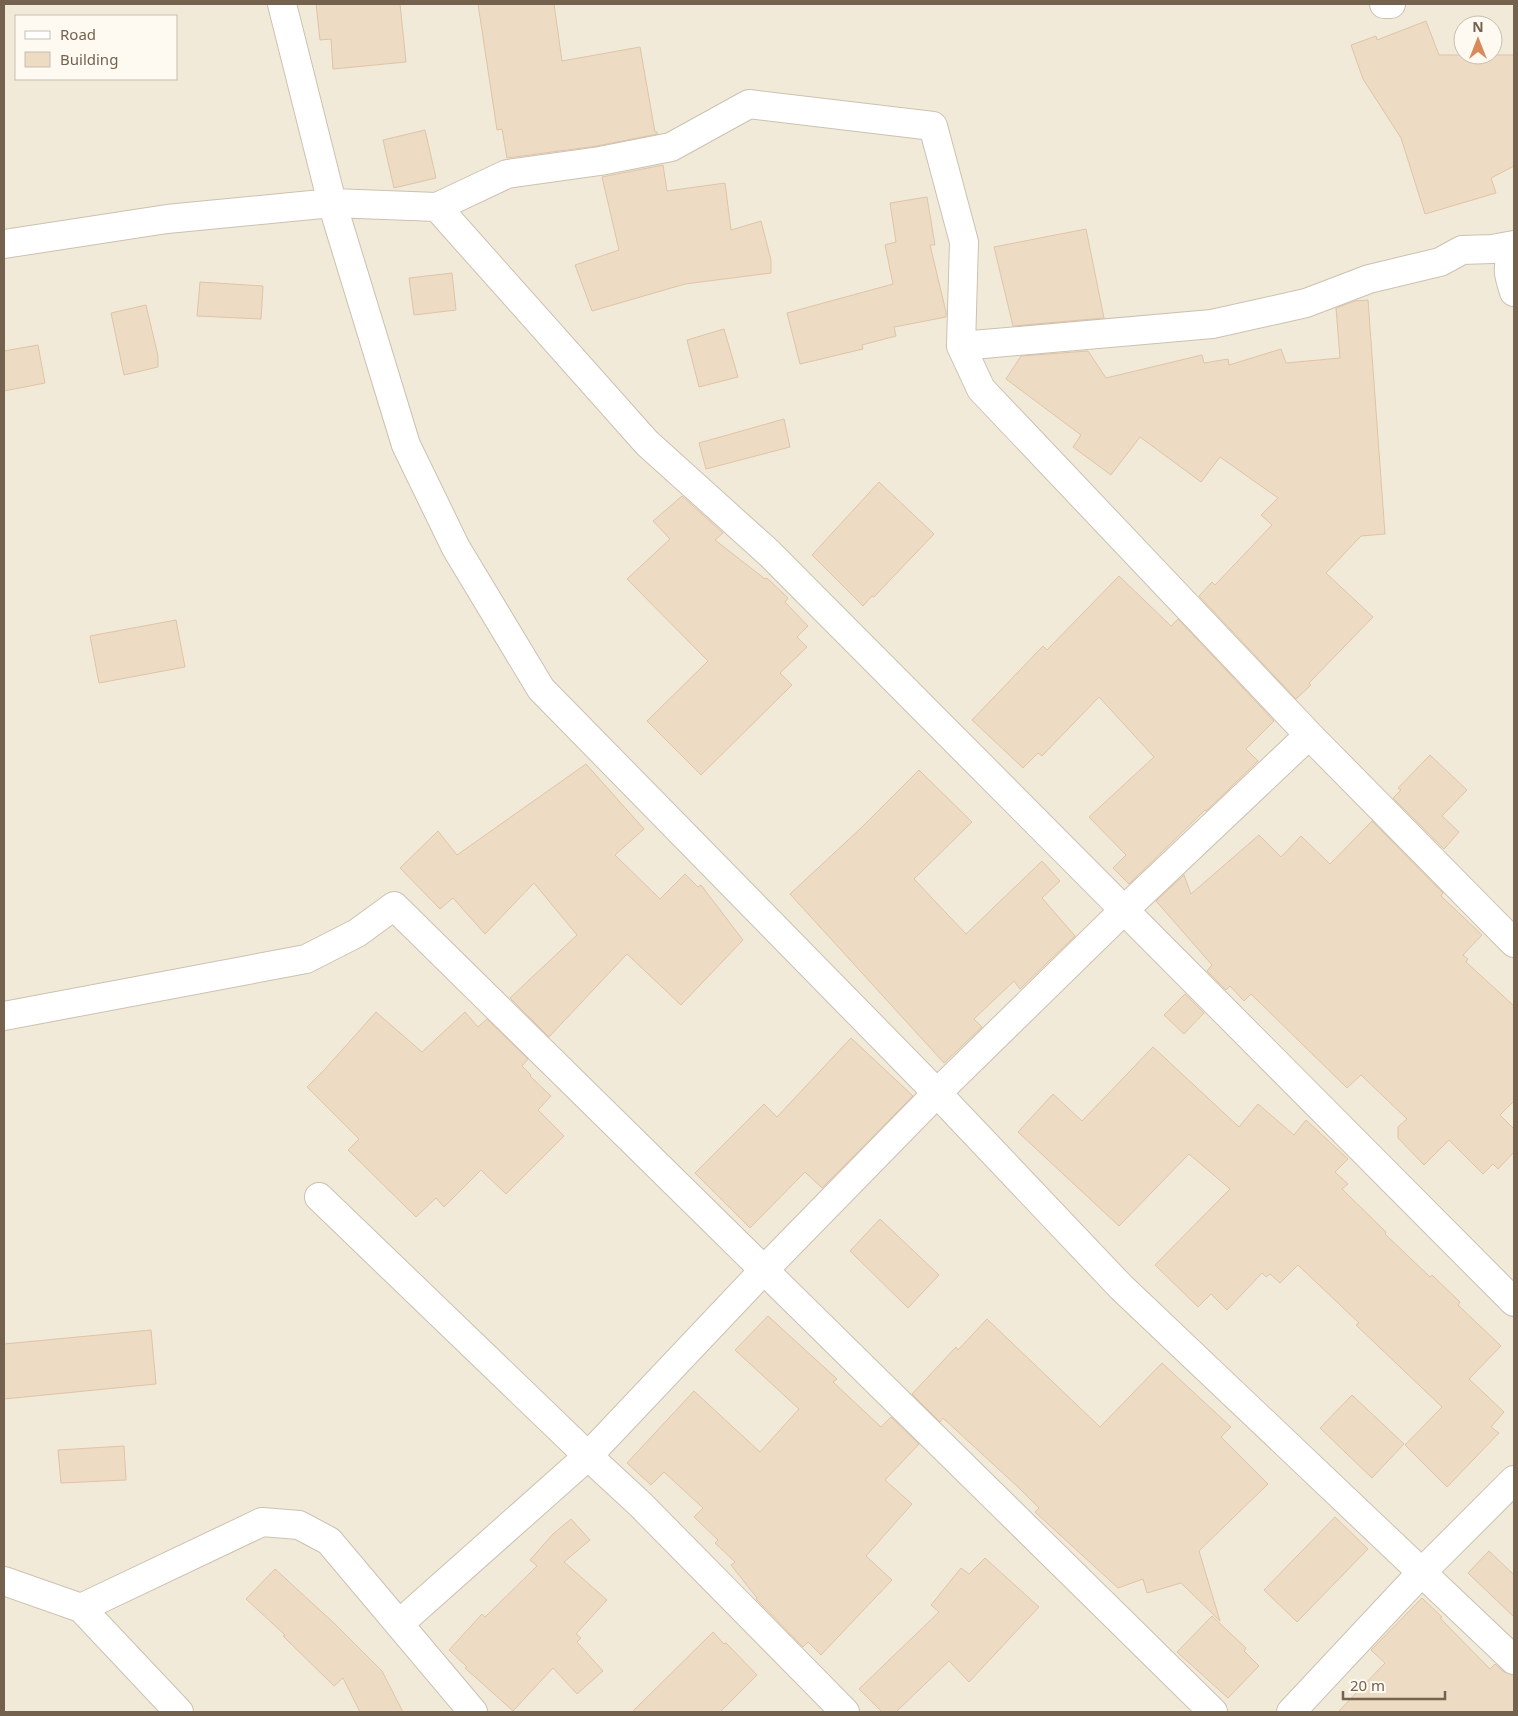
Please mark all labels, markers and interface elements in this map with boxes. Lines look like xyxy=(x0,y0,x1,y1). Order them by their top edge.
legend xyxy=(15,15,178,80)
north arrow xyxy=(1453,15,1503,65)
text: N xyxy=(1472,17,1484,36)
text: Road xyxy=(60,24,96,44)
text: Building xyxy=(60,49,118,69)
scale bar xyxy=(1343,1668,1446,1700)
text: 20 m xyxy=(1350,1675,1385,1695)

